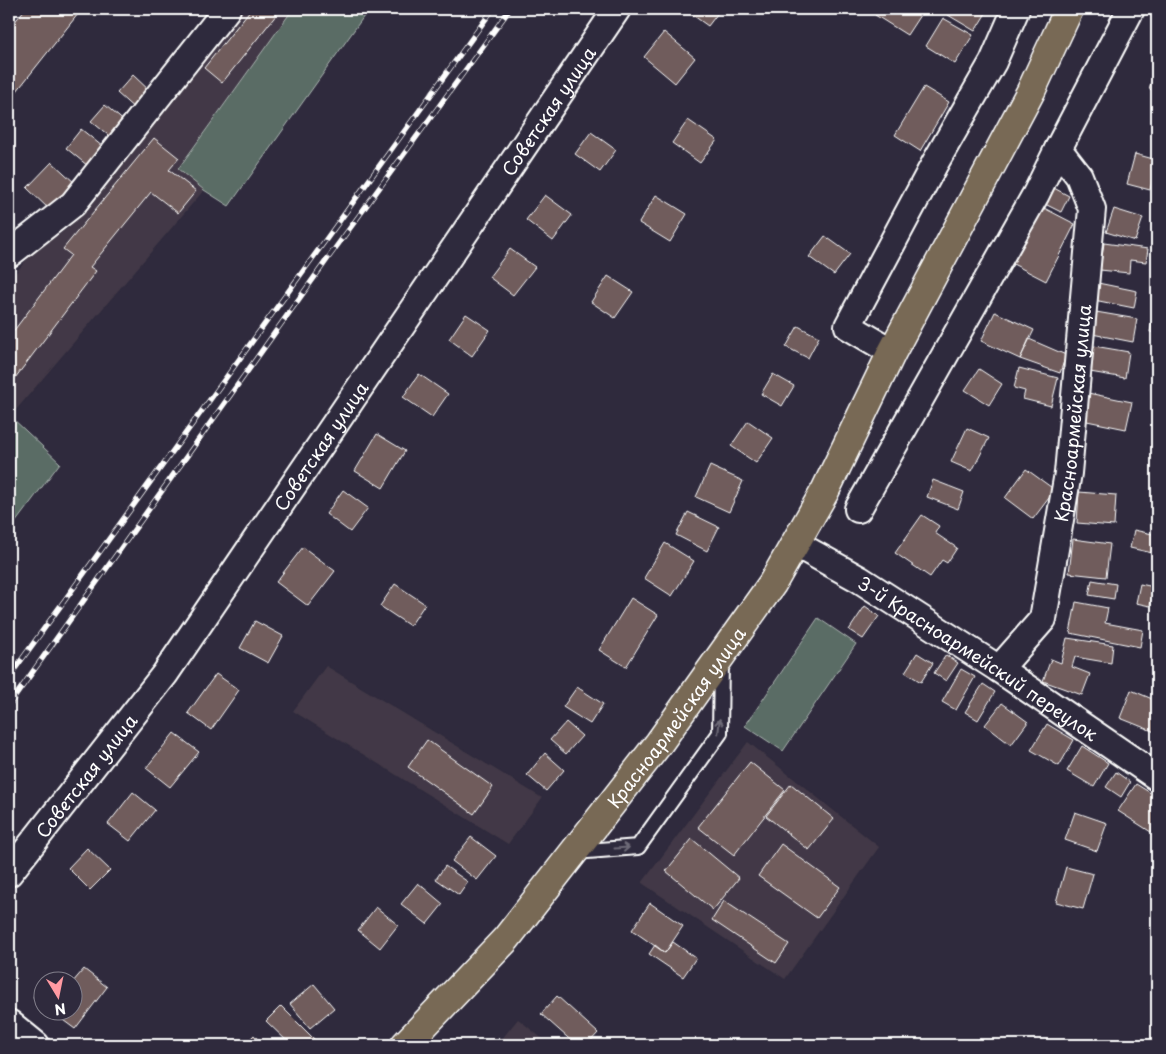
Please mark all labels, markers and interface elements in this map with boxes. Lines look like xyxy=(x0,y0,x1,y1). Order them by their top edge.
street label: Советская улица xyxy=(494,40,602,181)
street label: Красноармейская улица xyxy=(1046,302,1097,524)
street label: Советская улица xyxy=(267,375,374,516)
street label: 3-й Красноармейский переулок xyxy=(853,568,1104,747)
street label: Красноармейская улица xyxy=(600,620,752,813)
street label: Советская улица xyxy=(28,707,143,843)
one-way arrow xyxy=(714,719,724,735)
one-way arrow xyxy=(614,844,630,853)
north arrow xyxy=(32,972,82,1022)
text: N xyxy=(53,998,68,1021)

